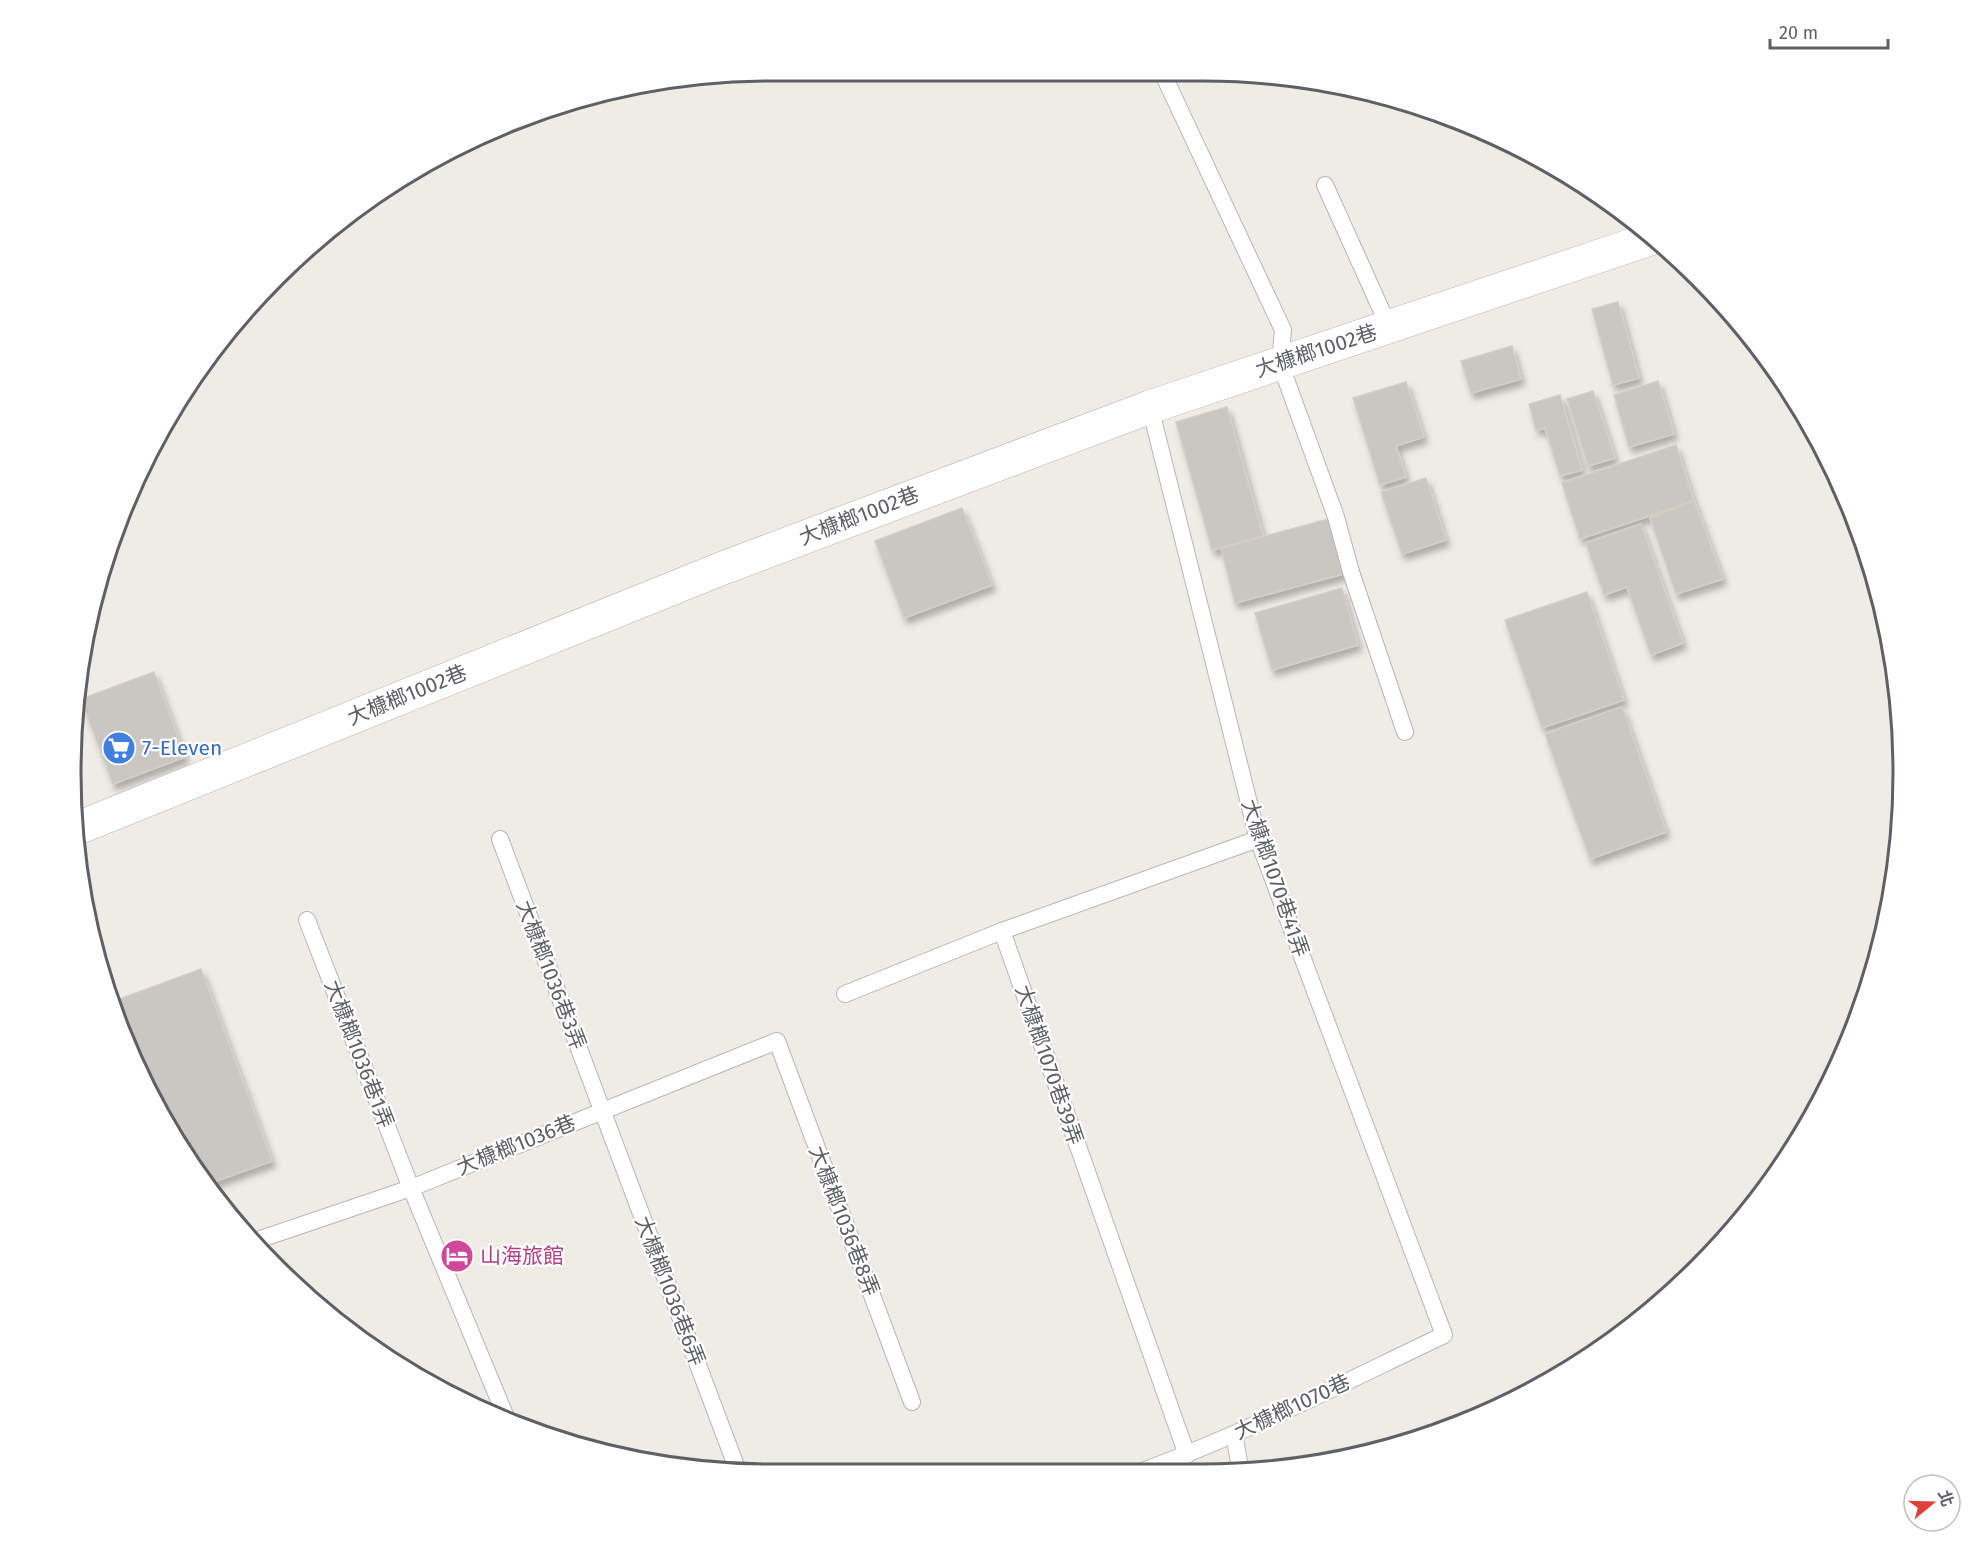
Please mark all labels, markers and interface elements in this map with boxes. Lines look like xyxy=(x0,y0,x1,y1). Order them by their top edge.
scale bar xyxy=(1770,12,1888,50)
text: 20 m xyxy=(1779,22,1818,44)
street label: 大槺榔1002巷 xyxy=(1252,319,1380,383)
street label: 大槺榔1002巷 xyxy=(795,481,923,551)
street label: 大槺榔1002巷 xyxy=(343,659,471,731)
supermarket icon: 7-Eleven xyxy=(101,730,137,766)
place label: 7-Eleven xyxy=(142,735,222,761)
street label: 大槺榔1070巷41弄 xyxy=(1236,796,1314,960)
street label: 大槺榔1036巷3弄 xyxy=(511,897,591,1053)
street label: 大槺榔1036巷1弄 xyxy=(319,976,399,1132)
street label: 大槺榔1070巷39弄 xyxy=(1009,982,1089,1148)
street label: 大槺榔1036巷 xyxy=(453,1109,579,1181)
street label: 大槺榔1036巷8弄 xyxy=(803,1142,885,1300)
street label: 大槺榔1036巷6弄 xyxy=(629,1212,711,1370)
hotel icon: 山海旅館 xyxy=(439,1238,475,1274)
place label: 山海旅館 xyxy=(480,1243,564,1269)
street label: 大槺榔1070巷 xyxy=(1230,1369,1354,1445)
north arrow xyxy=(1902,1473,1962,1533)
text: 北 xyxy=(1934,1488,1957,1509)

